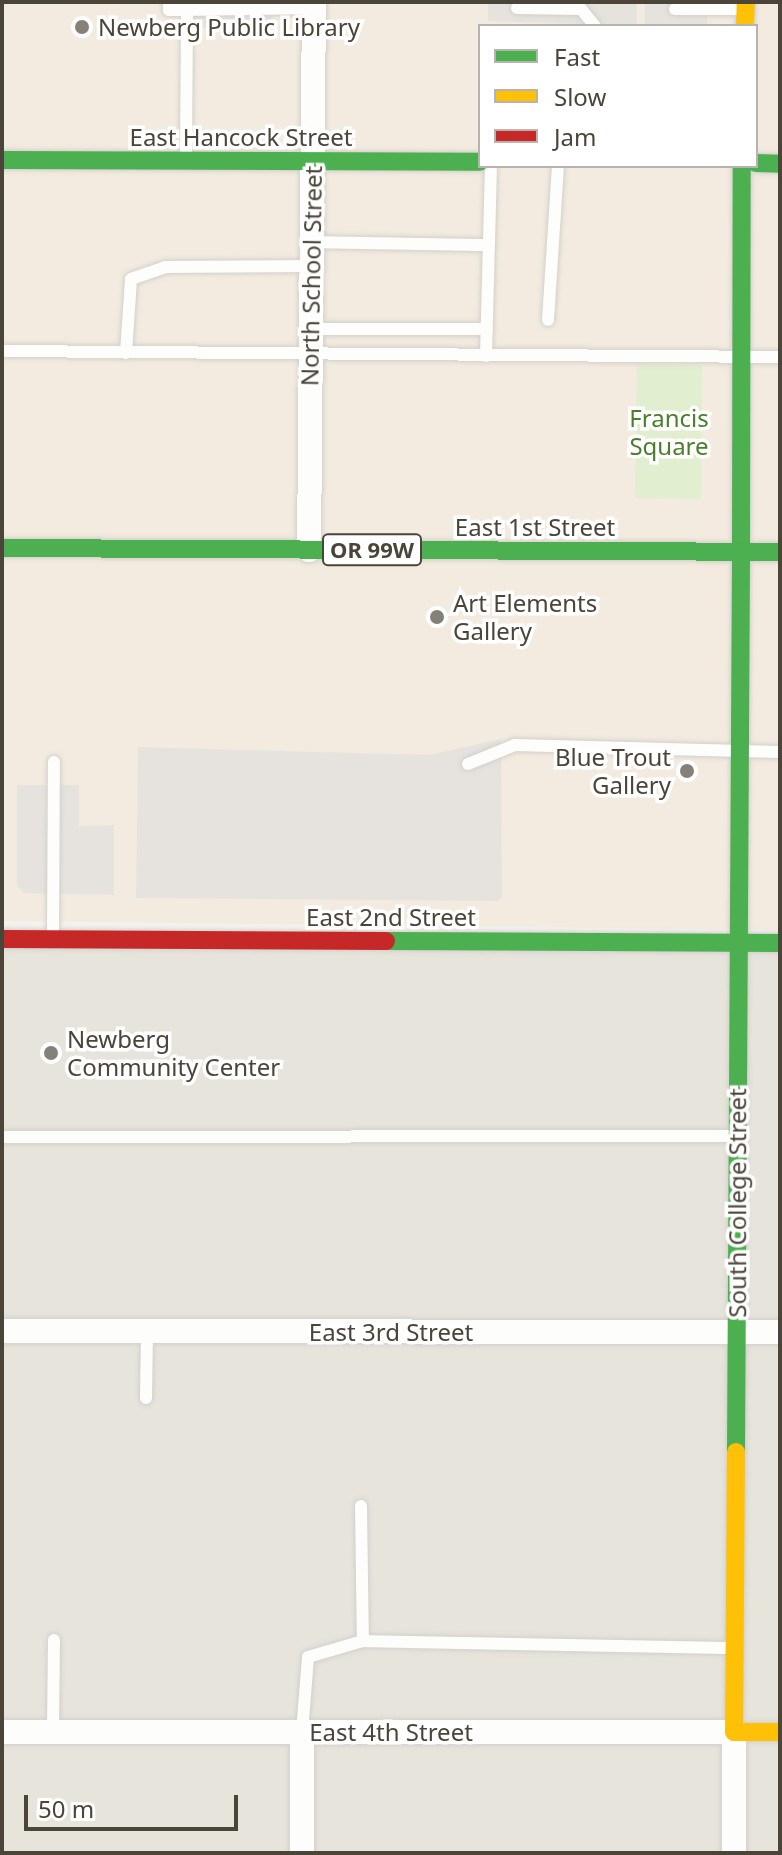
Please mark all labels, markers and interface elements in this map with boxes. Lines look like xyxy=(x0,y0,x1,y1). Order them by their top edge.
place label: Newberg Public Library xyxy=(98,13,360,41)
marker: Newberg Public Library xyxy=(73,18,91,36)
legend xyxy=(478,24,758,168)
text: Fast xyxy=(554,40,600,73)
text: Slow xyxy=(554,80,606,113)
text: Jam xyxy=(554,120,596,153)
street label: East Hancock Street xyxy=(130,123,352,151)
street label: North School Street xyxy=(295,166,327,386)
park label: Francis Square xyxy=(629,404,709,460)
street label: East 1st Street xyxy=(455,513,615,541)
road number: OR 99W xyxy=(322,532,422,568)
place label: Art Elements Gallery xyxy=(453,589,597,645)
marker: Art Elements Gallery xyxy=(428,608,446,626)
place label: Blue Trout Gallery xyxy=(555,743,671,799)
marker: Blue Trout Gallery xyxy=(678,762,696,780)
street label: East 2nd Street xyxy=(306,903,476,931)
place label: Newberg Community Center xyxy=(67,1025,280,1081)
marker: Newberg Community Center xyxy=(42,1044,60,1062)
street label: South College Street xyxy=(723,1088,751,1318)
street label: East 3rd Street xyxy=(309,1318,473,1346)
street label: East 4th Street xyxy=(309,1718,473,1746)
scale bar xyxy=(28,1779,242,1829)
text: 50 m xyxy=(38,1792,94,1825)

